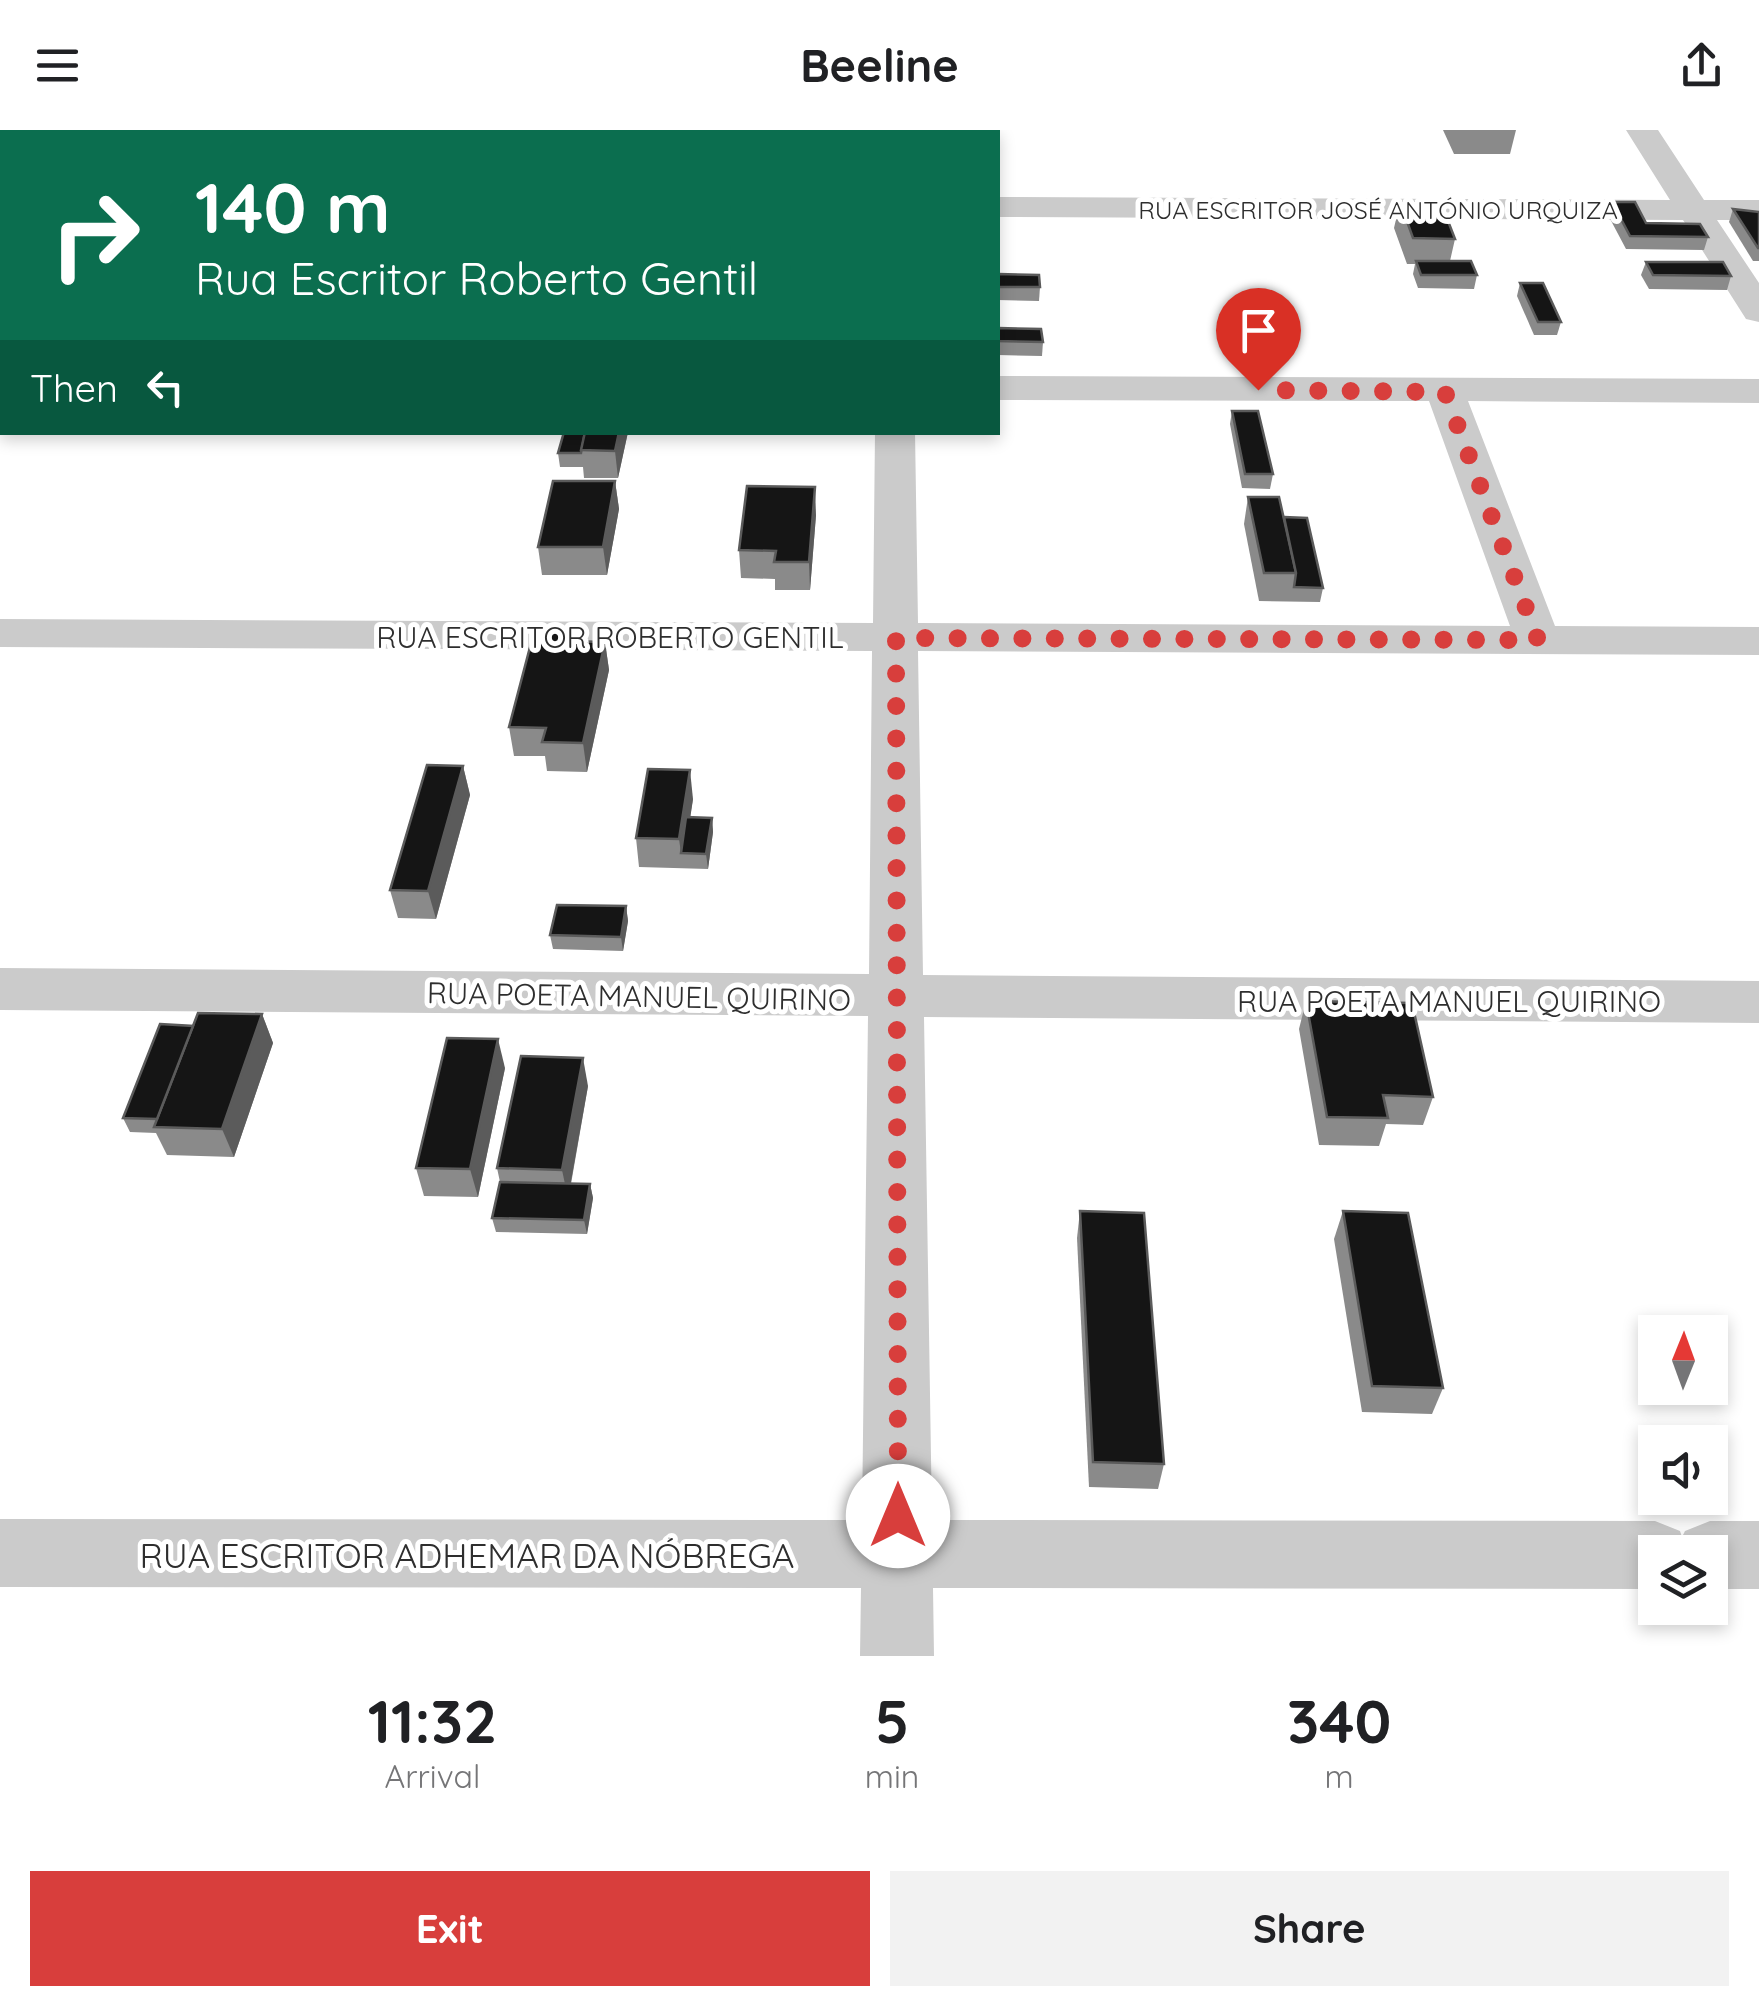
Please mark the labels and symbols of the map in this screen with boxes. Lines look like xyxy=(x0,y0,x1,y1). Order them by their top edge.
street label: RUA ESCRITOR JOSÉ ANTÓNIO URQUIZA xyxy=(1138,194,1618,225)
pin xyxy=(1216,288,1301,391)
street label: RUA ESCRITOR ROBERTO GENTIL xyxy=(376,618,844,656)
street label: RUA POETA MANUEL QUIRINO xyxy=(427,973,851,1019)
street label: RUA POETA MANUEL QUIRINO xyxy=(1237,982,1661,1020)
north arrow xyxy=(1638,1315,1728,1405)
position arrow xyxy=(846,1464,950,1568)
street label: RUA ESCRITOR ADHEMAR DA NÓBREGA xyxy=(140,1533,795,1577)

